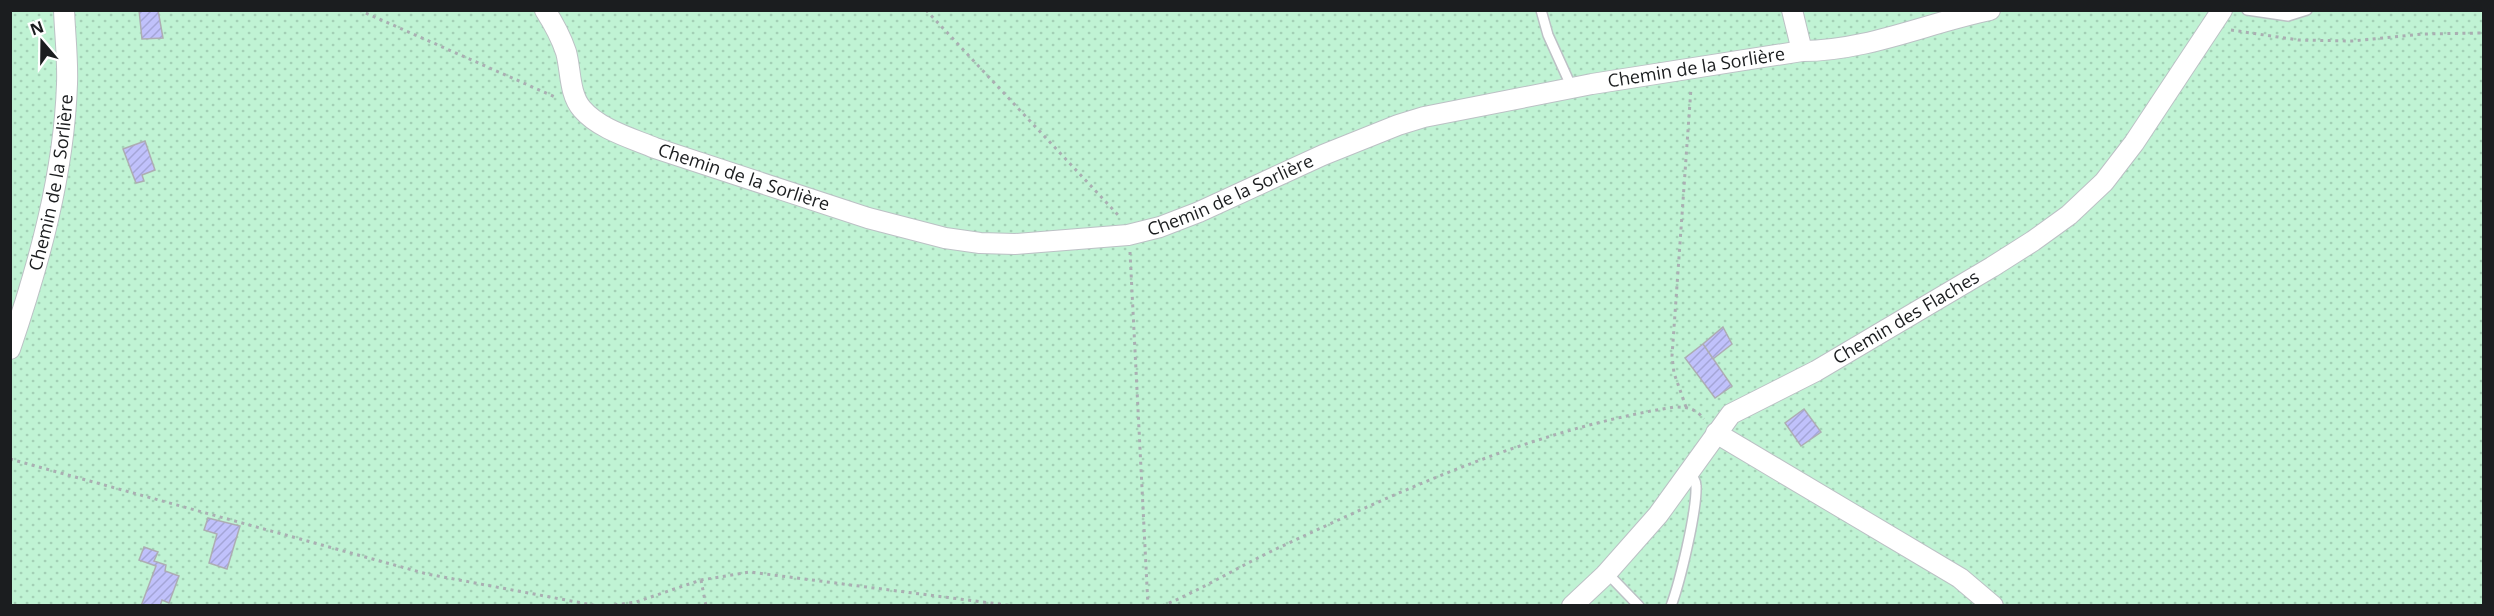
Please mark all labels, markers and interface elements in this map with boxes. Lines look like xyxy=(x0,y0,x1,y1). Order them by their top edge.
north arrow xyxy=(12,12,72,72)
text: N xyxy=(27,15,47,40)
street label: Chemin de la Sorlière xyxy=(1606,41,1787,92)
street label: Chemin de la Sorlière xyxy=(22,94,78,273)
street label: Chemin de la Sorlière xyxy=(655,137,833,216)
street label: Chemin de la Sorlière xyxy=(1145,148,1317,241)
street label: Chemin des Flaches xyxy=(1828,264,1983,369)

